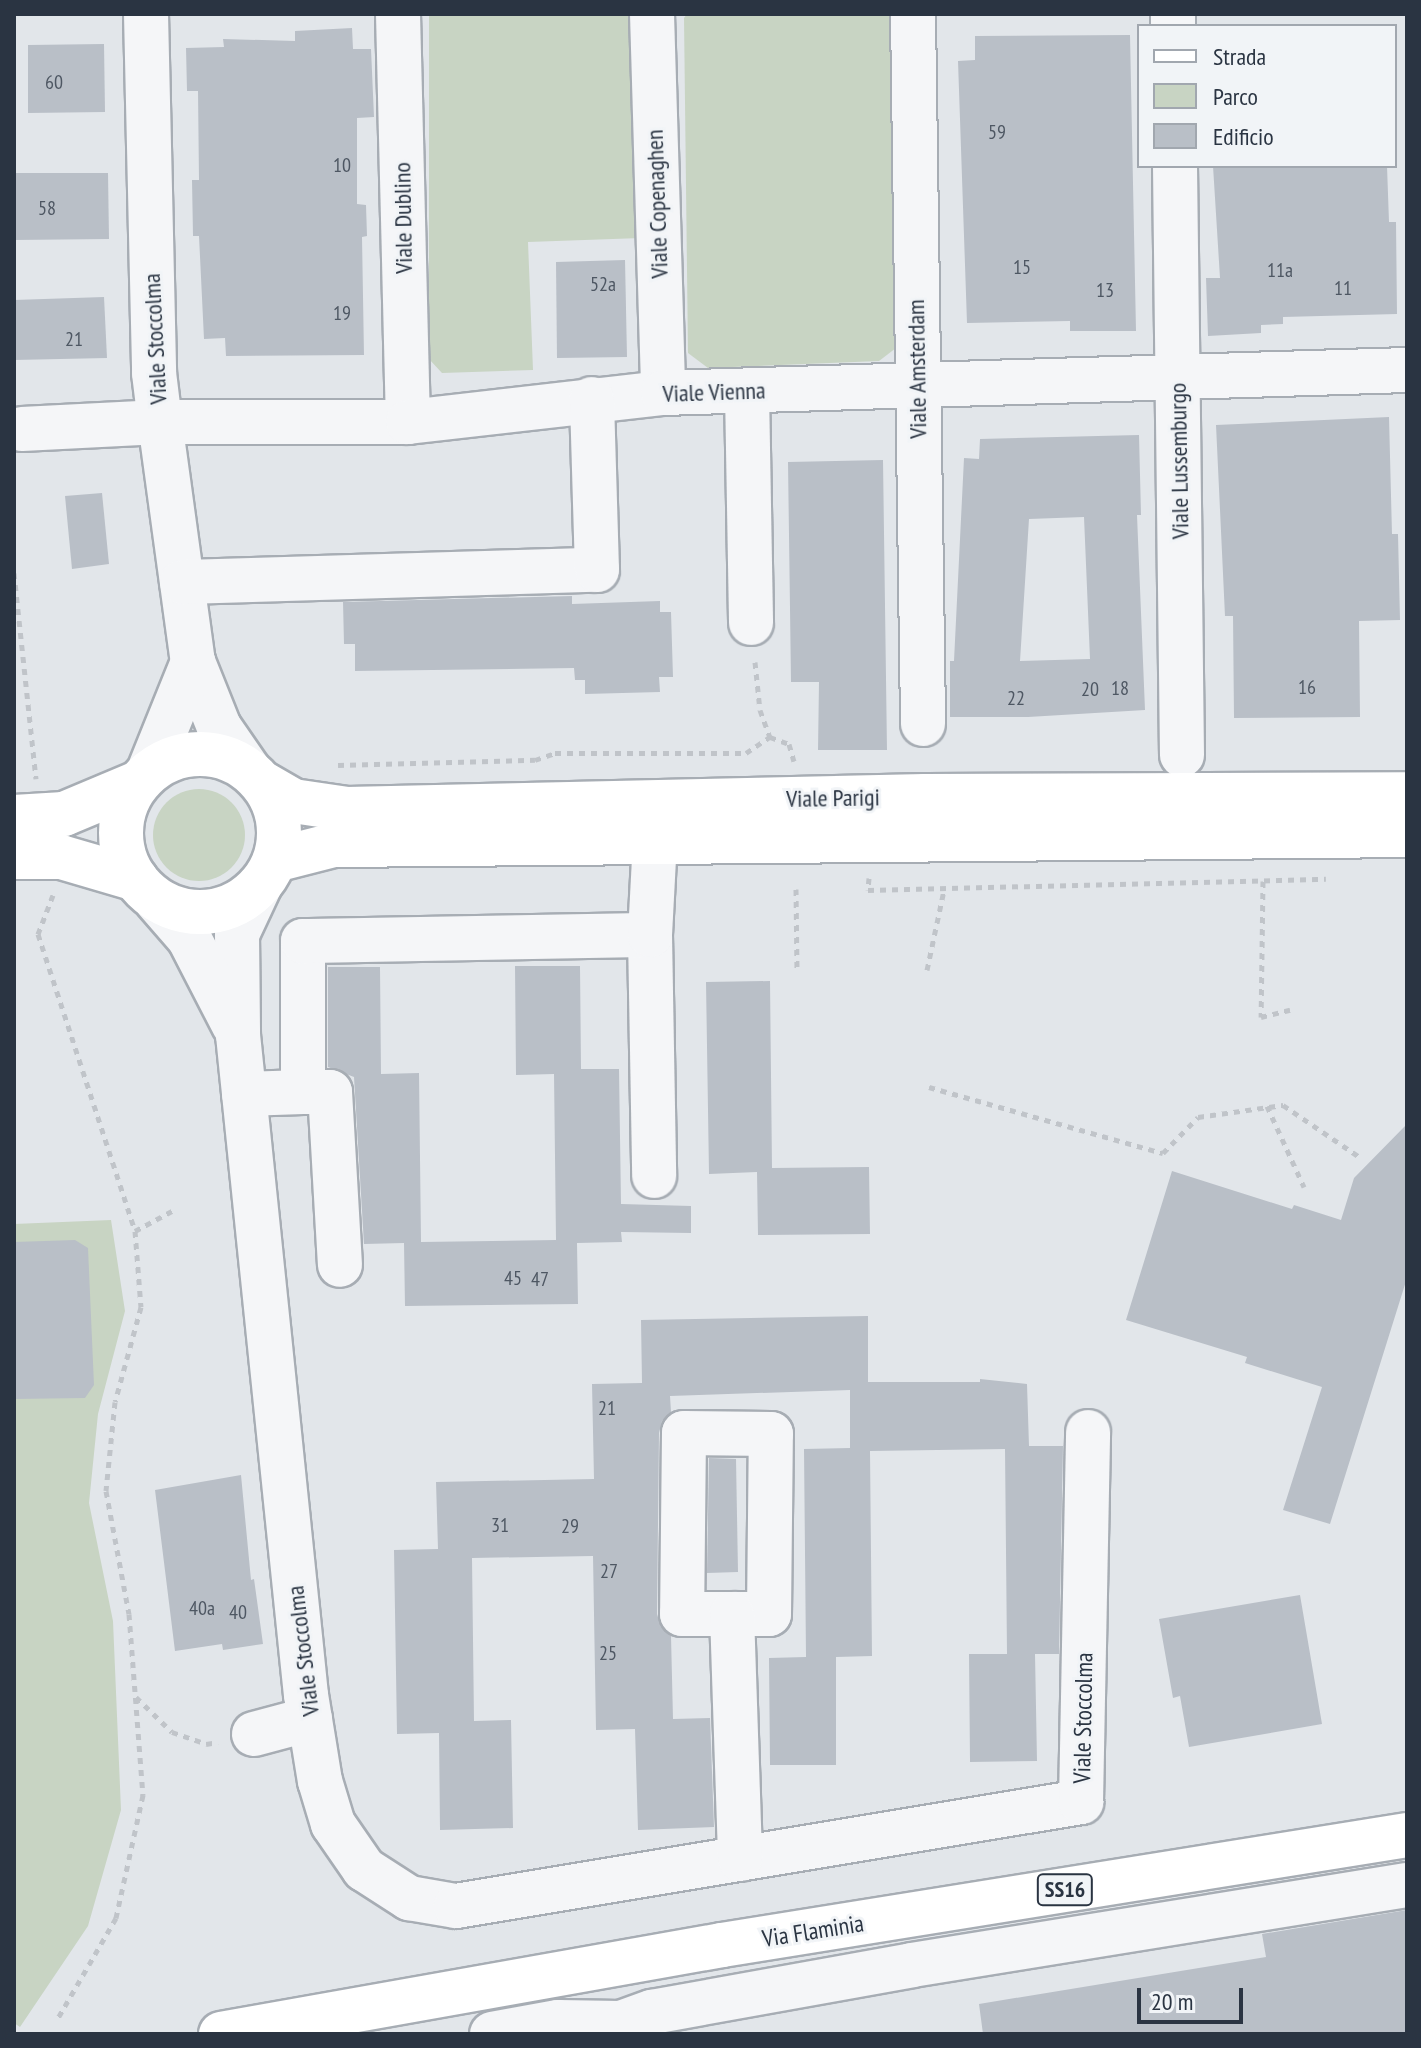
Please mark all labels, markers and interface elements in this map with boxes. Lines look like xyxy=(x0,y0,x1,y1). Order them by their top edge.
legend xyxy=(1137,24,1397,168)
text: Strada xyxy=(1213,41,1266,72)
house number: 60 xyxy=(45,70,63,94)
text: Parco xyxy=(1213,81,1258,112)
house number: 59 xyxy=(988,120,1006,144)
text: Edificio xyxy=(1213,121,1274,152)
street label: Viale Copenaghen xyxy=(640,129,674,279)
house number: 10 xyxy=(333,153,351,177)
street label: Viale Dublino xyxy=(388,162,418,274)
house number: 58 xyxy=(38,196,56,220)
house number: 15 xyxy=(1013,255,1031,279)
house number: 11a xyxy=(1267,258,1293,282)
house number: 52a xyxy=(590,272,616,296)
street label: Viale Stoccolma xyxy=(137,273,173,405)
house number: 11 xyxy=(1334,276,1352,300)
house number: 13 xyxy=(1096,278,1114,302)
street label: Viale Amsterdam xyxy=(901,299,933,439)
house number: 19 xyxy=(333,301,351,325)
house number: 21 xyxy=(65,327,83,351)
street label: Viale Vienna xyxy=(662,376,766,408)
street label: Viale Lussemburgo xyxy=(1163,383,1195,539)
house number: 16 xyxy=(1298,675,1316,699)
house number: 18 xyxy=(1111,676,1129,700)
house number: 20 xyxy=(1081,677,1099,701)
house number: 22 xyxy=(1007,686,1025,710)
street label: Viale Parigi xyxy=(786,783,880,813)
house number: 45 xyxy=(504,1266,522,1290)
house number: 47 xyxy=(531,1267,549,1291)
house number: 21 xyxy=(598,1396,616,1420)
house number: 31 xyxy=(491,1513,509,1537)
house number: 29 xyxy=(561,1514,579,1538)
house number: 27 xyxy=(600,1559,618,1583)
street label: Viale Stoccolma xyxy=(281,1584,325,1718)
house number: 40a xyxy=(189,1596,215,1620)
house number: 40 xyxy=(229,1600,247,1624)
house number: 25 xyxy=(599,1641,617,1665)
street label: Viale Stoccolma xyxy=(1067,1652,1099,1784)
road number: SS16 xyxy=(1035,1872,1095,1908)
street label: Via Flaminia xyxy=(760,1909,866,1953)
scale bar xyxy=(1141,1972,1247,2022)
text: 20 m xyxy=(1151,1986,1193,2017)

